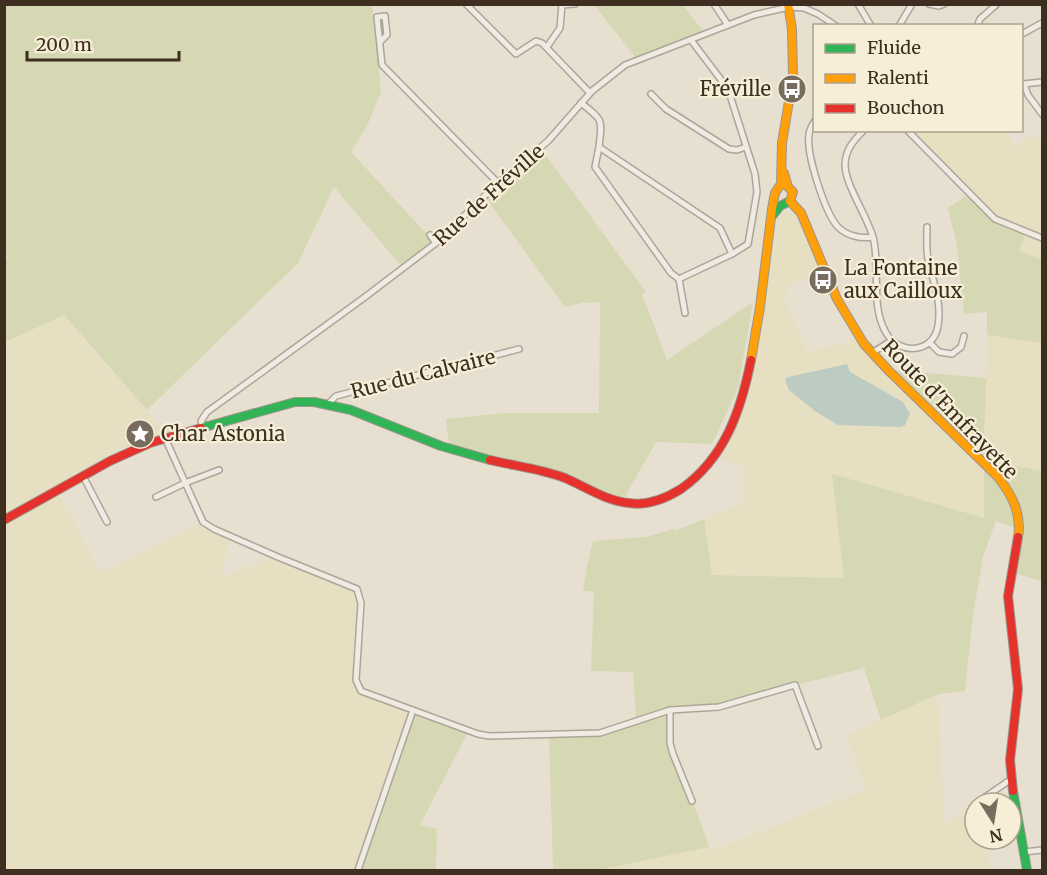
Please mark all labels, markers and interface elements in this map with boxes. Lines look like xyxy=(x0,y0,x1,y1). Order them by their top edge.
scale bar xyxy=(27,24,178,62)
legend xyxy=(813,24,1023,132)
text: 200 m xyxy=(36,33,92,56)
text: Fluide xyxy=(867,36,921,59)
text: Ralenti xyxy=(867,66,929,89)
bus stop icon: Fréville xyxy=(776,73,808,105)
place label: Fréville xyxy=(700,76,771,101)
text: Bouchon xyxy=(867,96,944,119)
street label: Rue de Fréville xyxy=(428,138,549,251)
place label: La Fontaine aux Cailloux xyxy=(844,255,963,303)
bus stop icon: La Fontaine aux Cailloux xyxy=(807,264,839,296)
street label: Route d'Emfrayette xyxy=(877,334,1024,484)
street label: Rue du Calvaire xyxy=(348,343,498,404)
place icon: Char Astonia xyxy=(124,418,156,450)
place label: Char Astonia xyxy=(161,421,285,446)
north arrow xyxy=(963,791,1023,851)
text: N xyxy=(988,825,1004,847)

